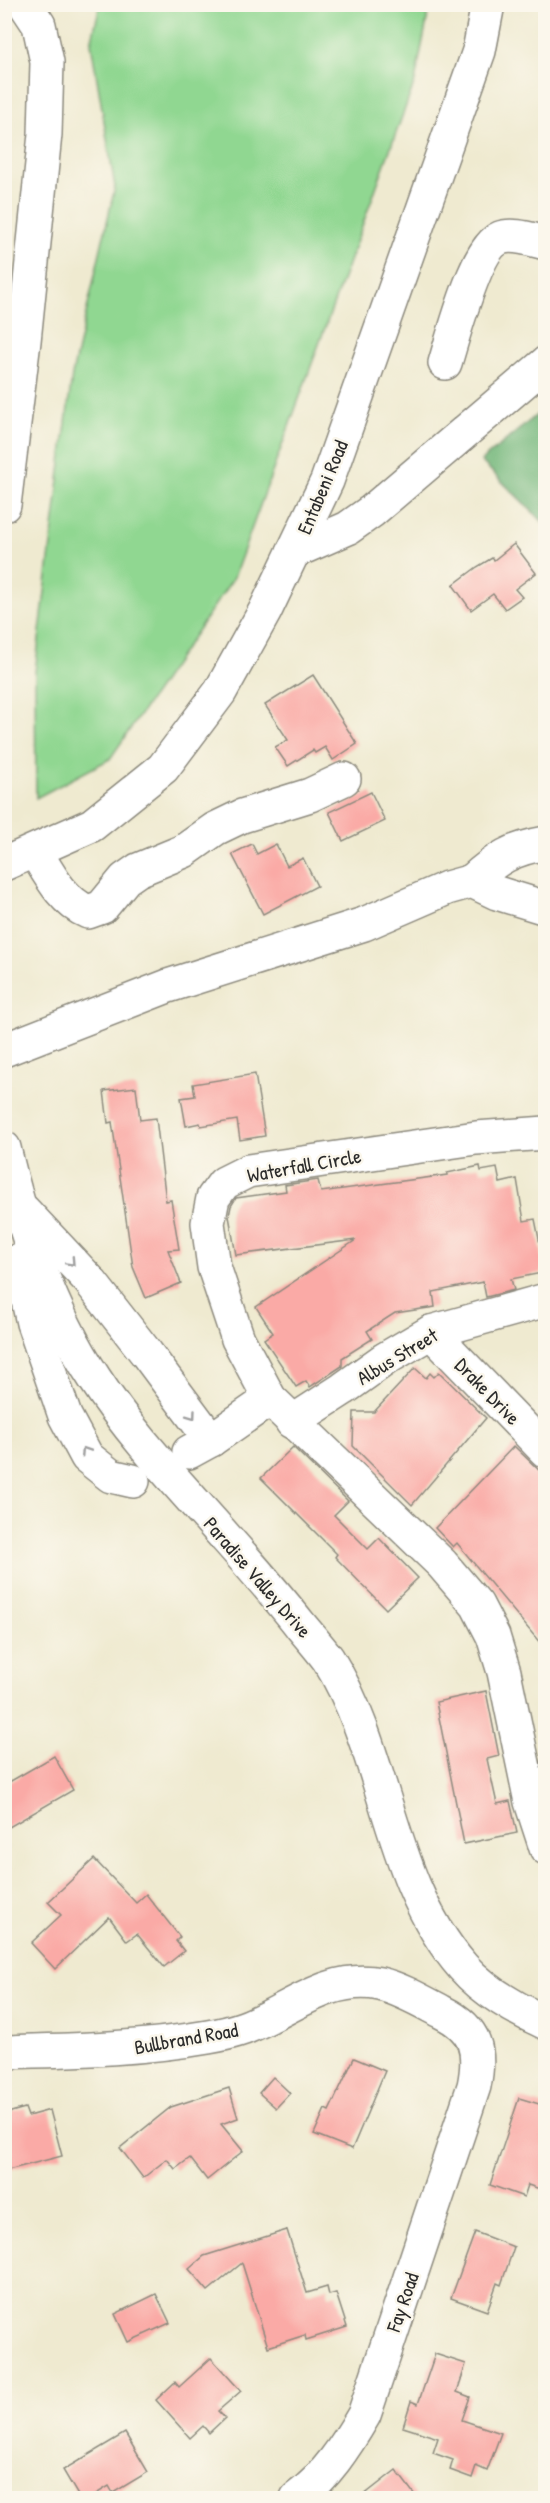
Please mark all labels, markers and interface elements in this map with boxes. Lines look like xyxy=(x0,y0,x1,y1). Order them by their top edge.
street label: Entabeni Road xyxy=(290,436,354,538)
street label: Waterfall Circle xyxy=(245,1142,363,1188)
one-way arrow xyxy=(64,1255,75,1265)
street label: Albus Street xyxy=(351,1321,444,1391)
street label: Drake Drive xyxy=(449,1352,527,1430)
one-way arrow xyxy=(185,1408,196,1419)
one-way arrow xyxy=(82,1447,93,1458)
street label: Paradise Valley Drive xyxy=(198,1511,318,1643)
street label: Bullbrand Road xyxy=(132,2016,240,2060)
street label: Fay Road xyxy=(379,2268,425,2336)

